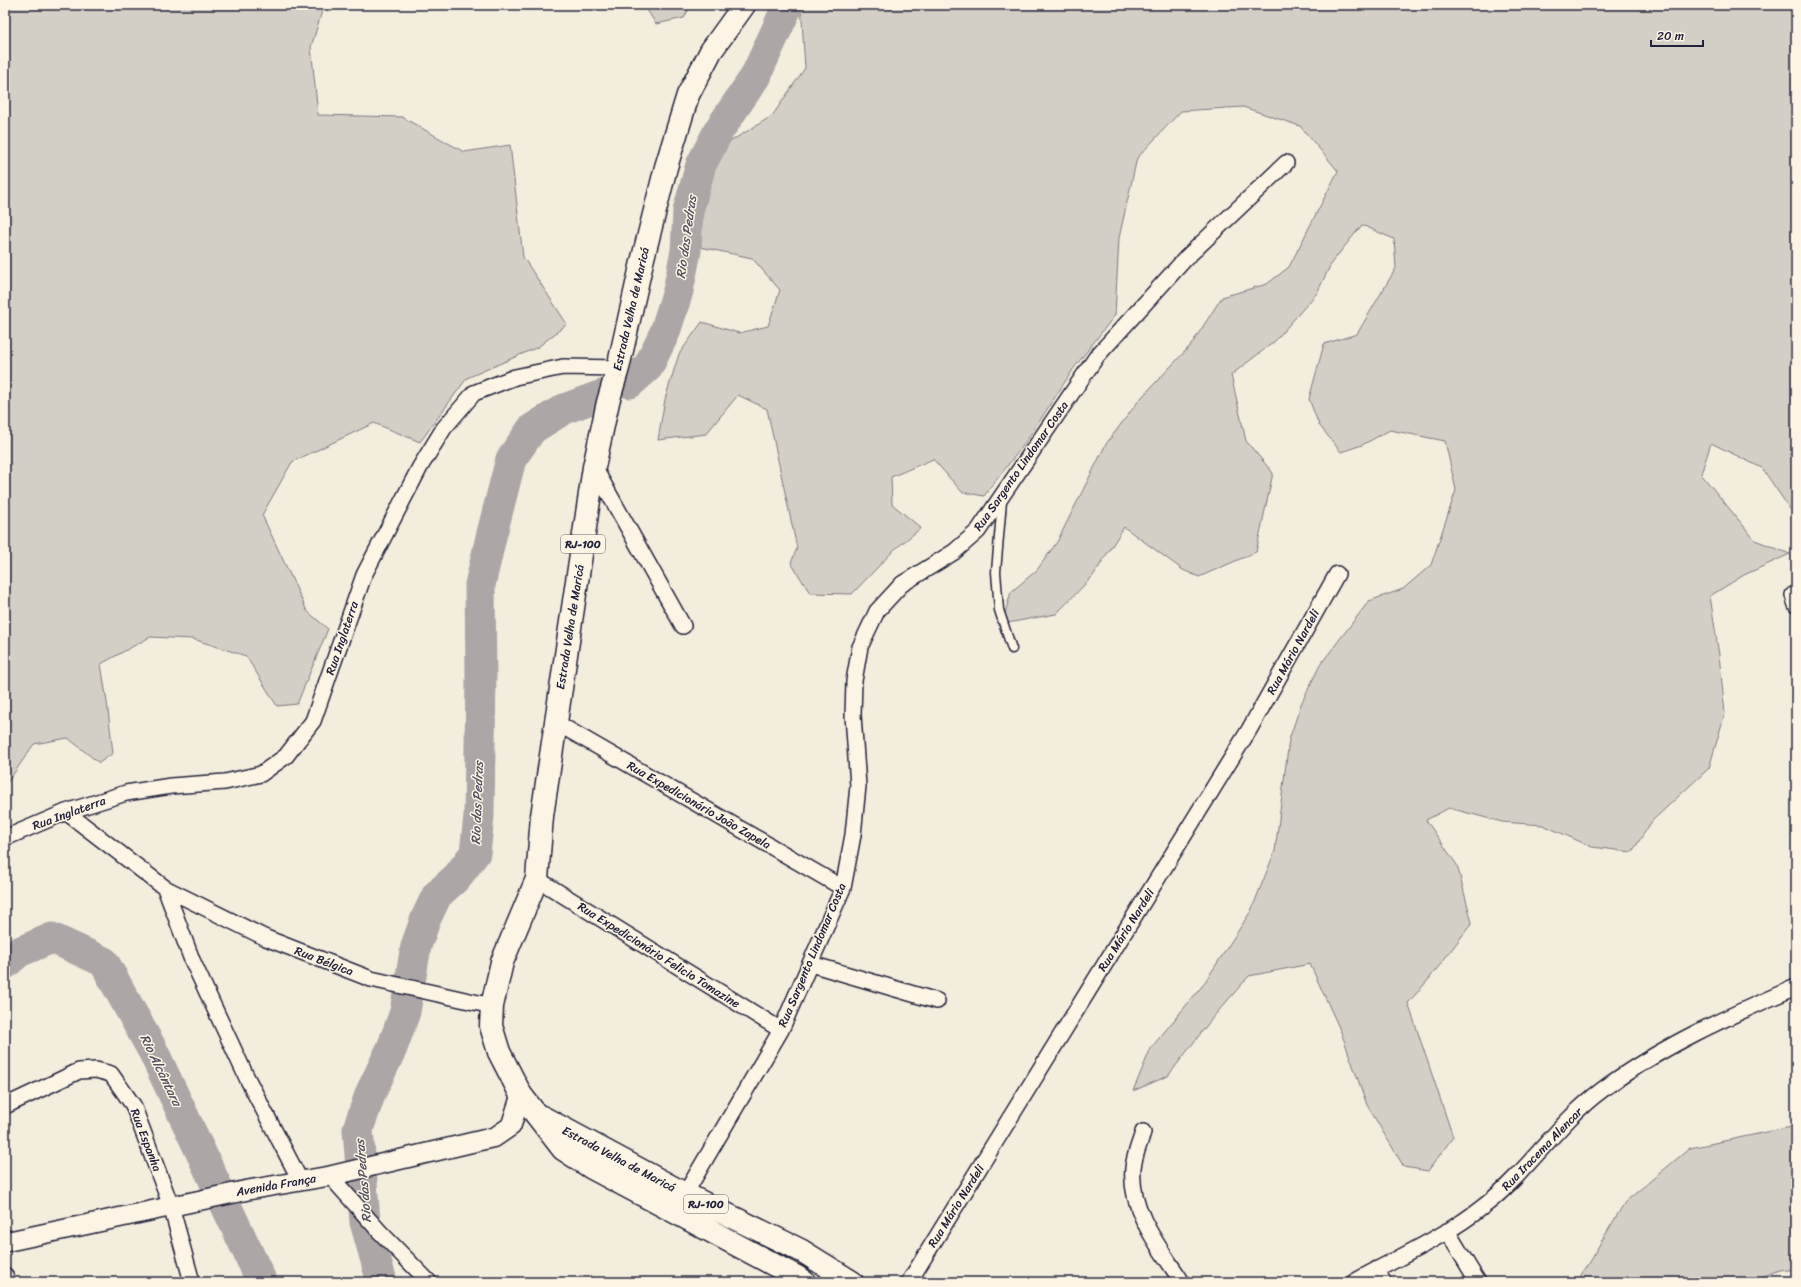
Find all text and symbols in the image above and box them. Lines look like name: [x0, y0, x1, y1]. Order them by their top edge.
scale bar: [1651, 22, 1703, 48]
text: 20 m: [1657, 25, 1684, 47]
water label: Rio das Pedras: [669, 192, 703, 280]
street label: Estrada Velha de Maricá: [606, 245, 656, 373]
street label: Rua Sargento Lindomar Costa: [967, 396, 1075, 536]
road number: RJ-100: [561, 535, 605, 553]
street label: Estrada Velha de Maricá: [549, 563, 591, 691]
street label: Rua Inglaterra: [319, 597, 365, 678]
street label: Rua Mário Nardeli: [1260, 605, 1326, 699]
street label: Rua Expedicionário João Zapela: [623, 755, 775, 855]
water label: Rio das Pedras: [464, 759, 490, 845]
street label: Rua Inglaterra: [29, 789, 110, 836]
street label: Rua Sargento Lindomar Costa: [772, 879, 852, 1031]
street label: Rua Mário Nardeli: [1092, 883, 1161, 976]
street label: Rua Expedicionário Felicio Tomazine: [573, 896, 745, 1014]
street label: Rua Bélgica: [291, 940, 357, 982]
water label: Rio Alcântara: [134, 1030, 189, 1111]
street label: Rua Iracema Alencar: [1496, 1101, 1589, 1196]
street label: Rua Espanha: [124, 1105, 168, 1175]
street label: Estrada Velha de Maricá: [558, 1120, 680, 1198]
water label: Rio das Pedras: [348, 1136, 378, 1224]
street label: Rua Mário Nardeli: [922, 1159, 991, 1252]
street label: Avenida França: [233, 1167, 319, 1203]
road number: RJ-100: [684, 1195, 728, 1213]

